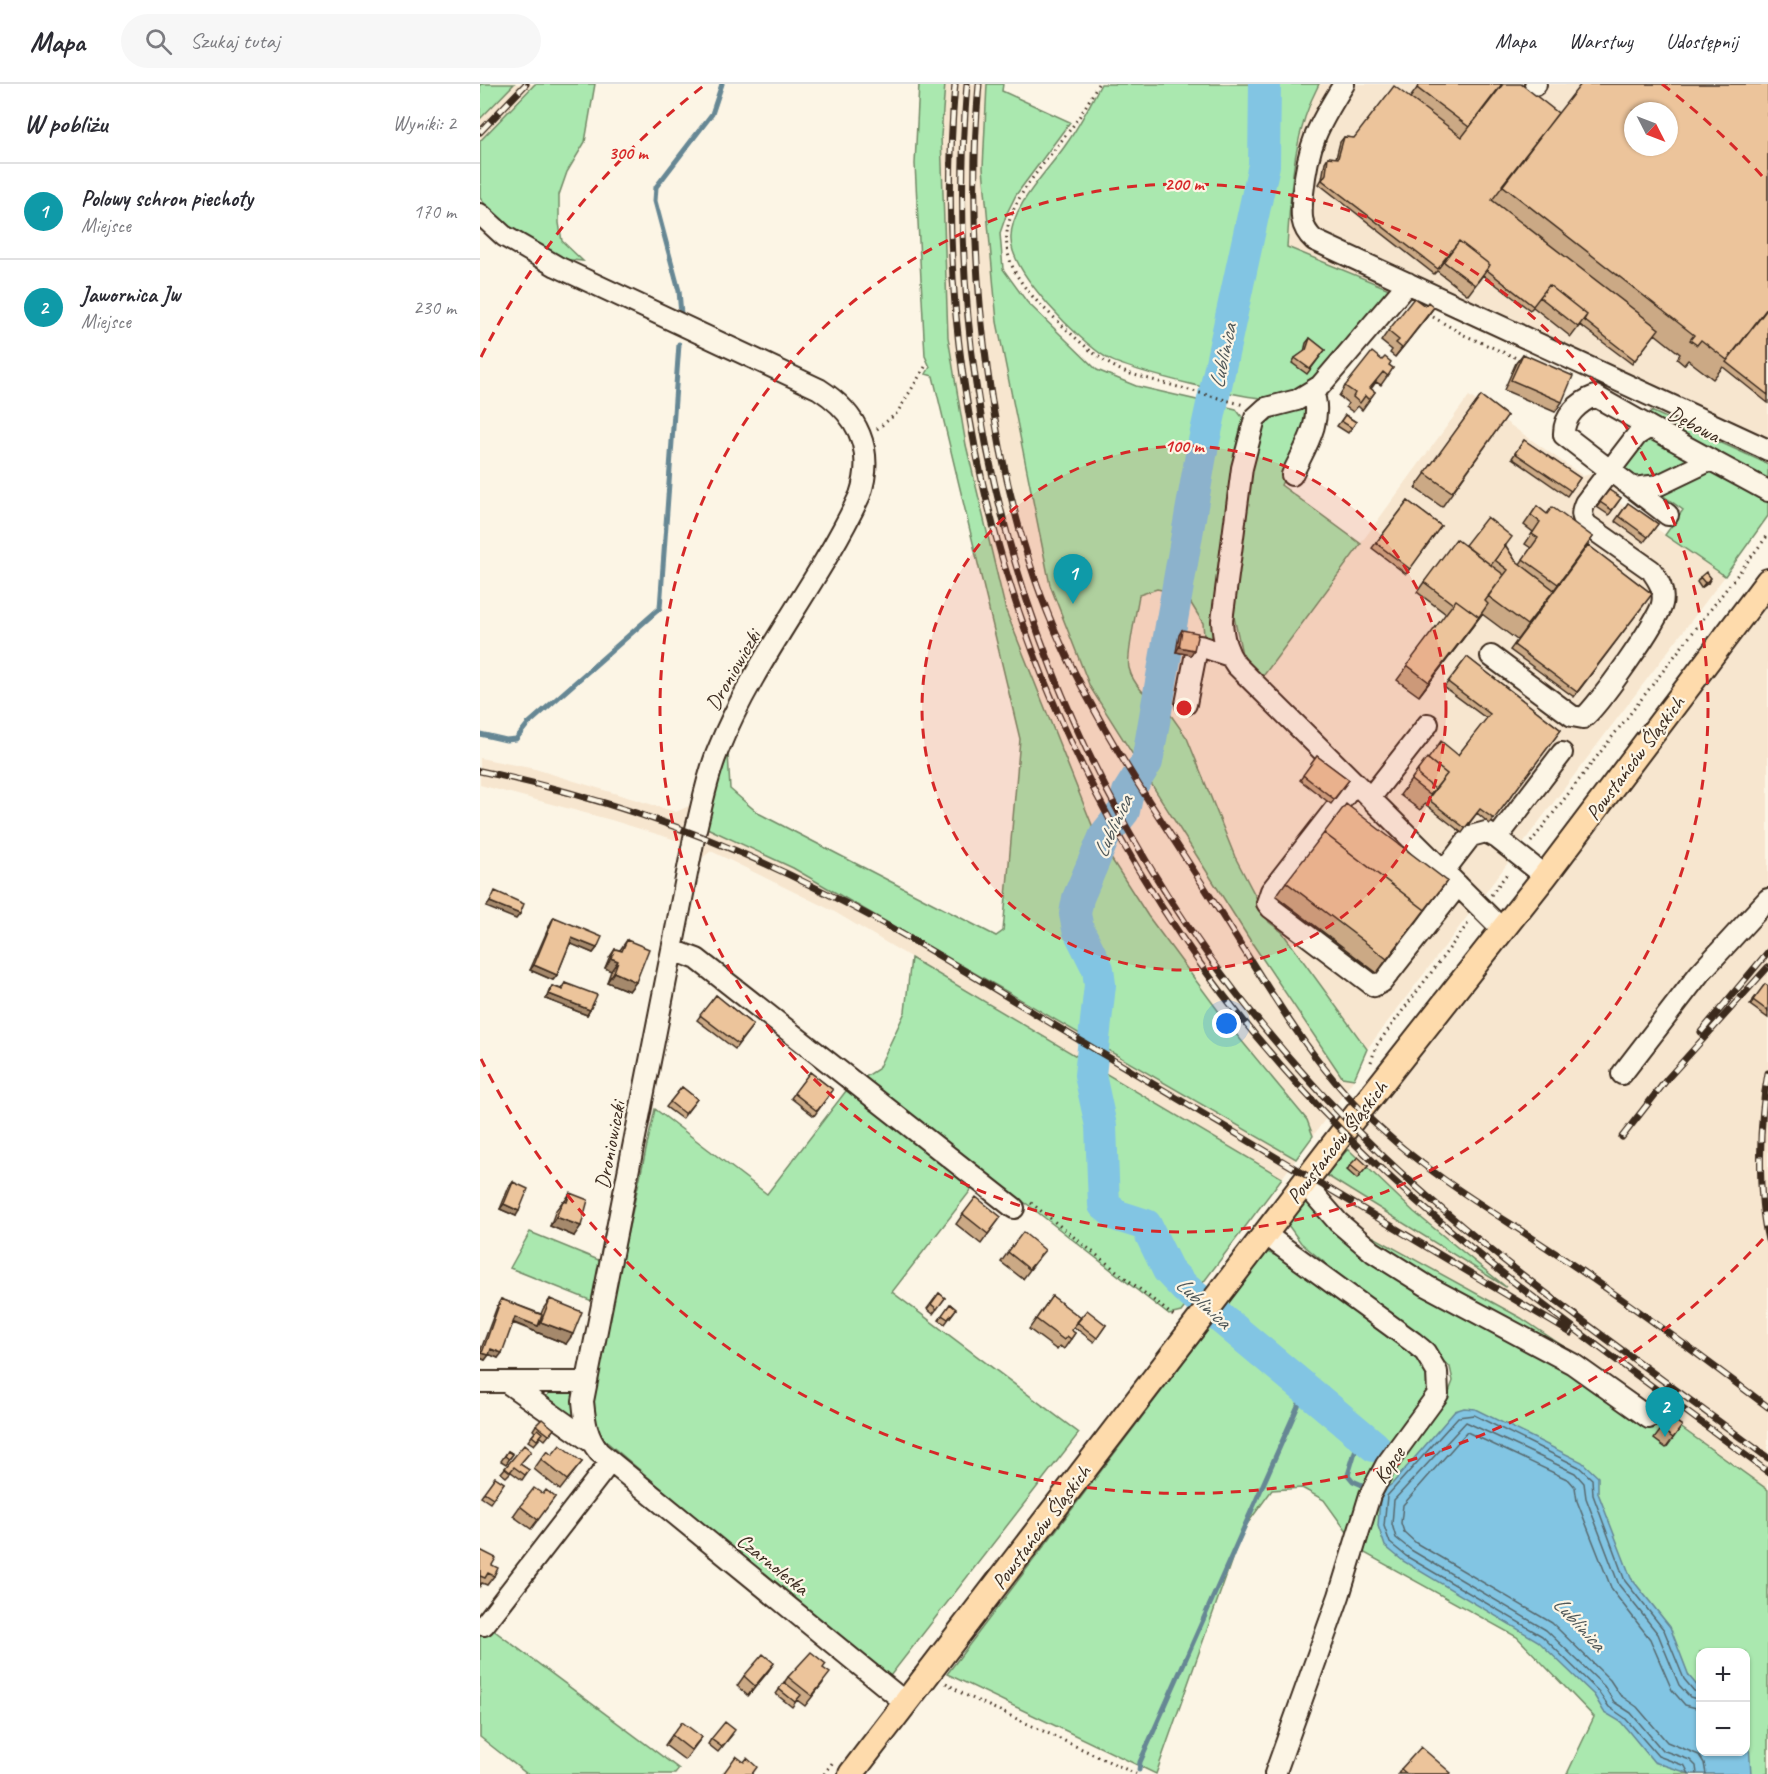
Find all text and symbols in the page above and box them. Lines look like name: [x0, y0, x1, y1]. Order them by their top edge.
search box: [121, 14, 541, 68]
text: Mapa: [30, 24, 85, 59]
icon: search: [142, 25, 175, 58]
text: Szukaj tutaj: [190, 27, 280, 55]
text: Mapa: [1495, 28, 1536, 54]
text: Warstwy: [1569, 28, 1633, 54]
text: Udostępnij: [1666, 28, 1738, 54]
north arrow: [1624, 102, 1678, 156]
text: W pobliżu: [24, 107, 107, 140]
text: Wyniki: 2: [393, 111, 456, 136]
text: 300 m: [609, 142, 649, 164]
text: 200 m: [1165, 173, 1205, 195]
text: Polowy schron piechoty: [81, 185, 253, 213]
text: 1: [39, 199, 48, 224]
text: 170 m: [413, 199, 456, 224]
text: Miejsce: [81, 213, 131, 238]
text: Jawornica Jw: [81, 281, 180, 309]
text: 2: [39, 295, 48, 320]
text: 230 m: [413, 295, 456, 320]
text: Miejsce: [81, 309, 131, 334]
water label: Lublinica: [1202, 319, 1244, 391]
street label: Dębowa: [1664, 400, 1726, 449]
text: 100 m: [1165, 435, 1205, 457]
pin: 1: [1054, 554, 1092, 604]
street label: Droniowiczki: [700, 622, 768, 715]
street label: Powstańców Śląskich: [1580, 690, 1691, 825]
centre of rings: [1174, 698, 1194, 718]
water label: Lublinica: [1086, 789, 1140, 862]
your location: [1212, 1009, 1241, 1038]
street label: Powstańców Śląskich: [1281, 1074, 1394, 1209]
street label: Droniowiczki: [589, 1096, 632, 1191]
water label: Lublinica: [1170, 1271, 1239, 1337]
pin: 2: [1646, 1388, 1684, 1437]
street label: Kopce: [1367, 1441, 1411, 1488]
street label: Powstańców Śląskich: [986, 1459, 1097, 1594]
street label: Czarnoleska: [732, 1527, 816, 1602]
water label: Lublinica: [1547, 1590, 1613, 1659]
map controls: [1696, 1648, 1750, 1756]
button: +: [1696, 1648, 1750, 1702]
button: −: [1696, 1702, 1750, 1756]

